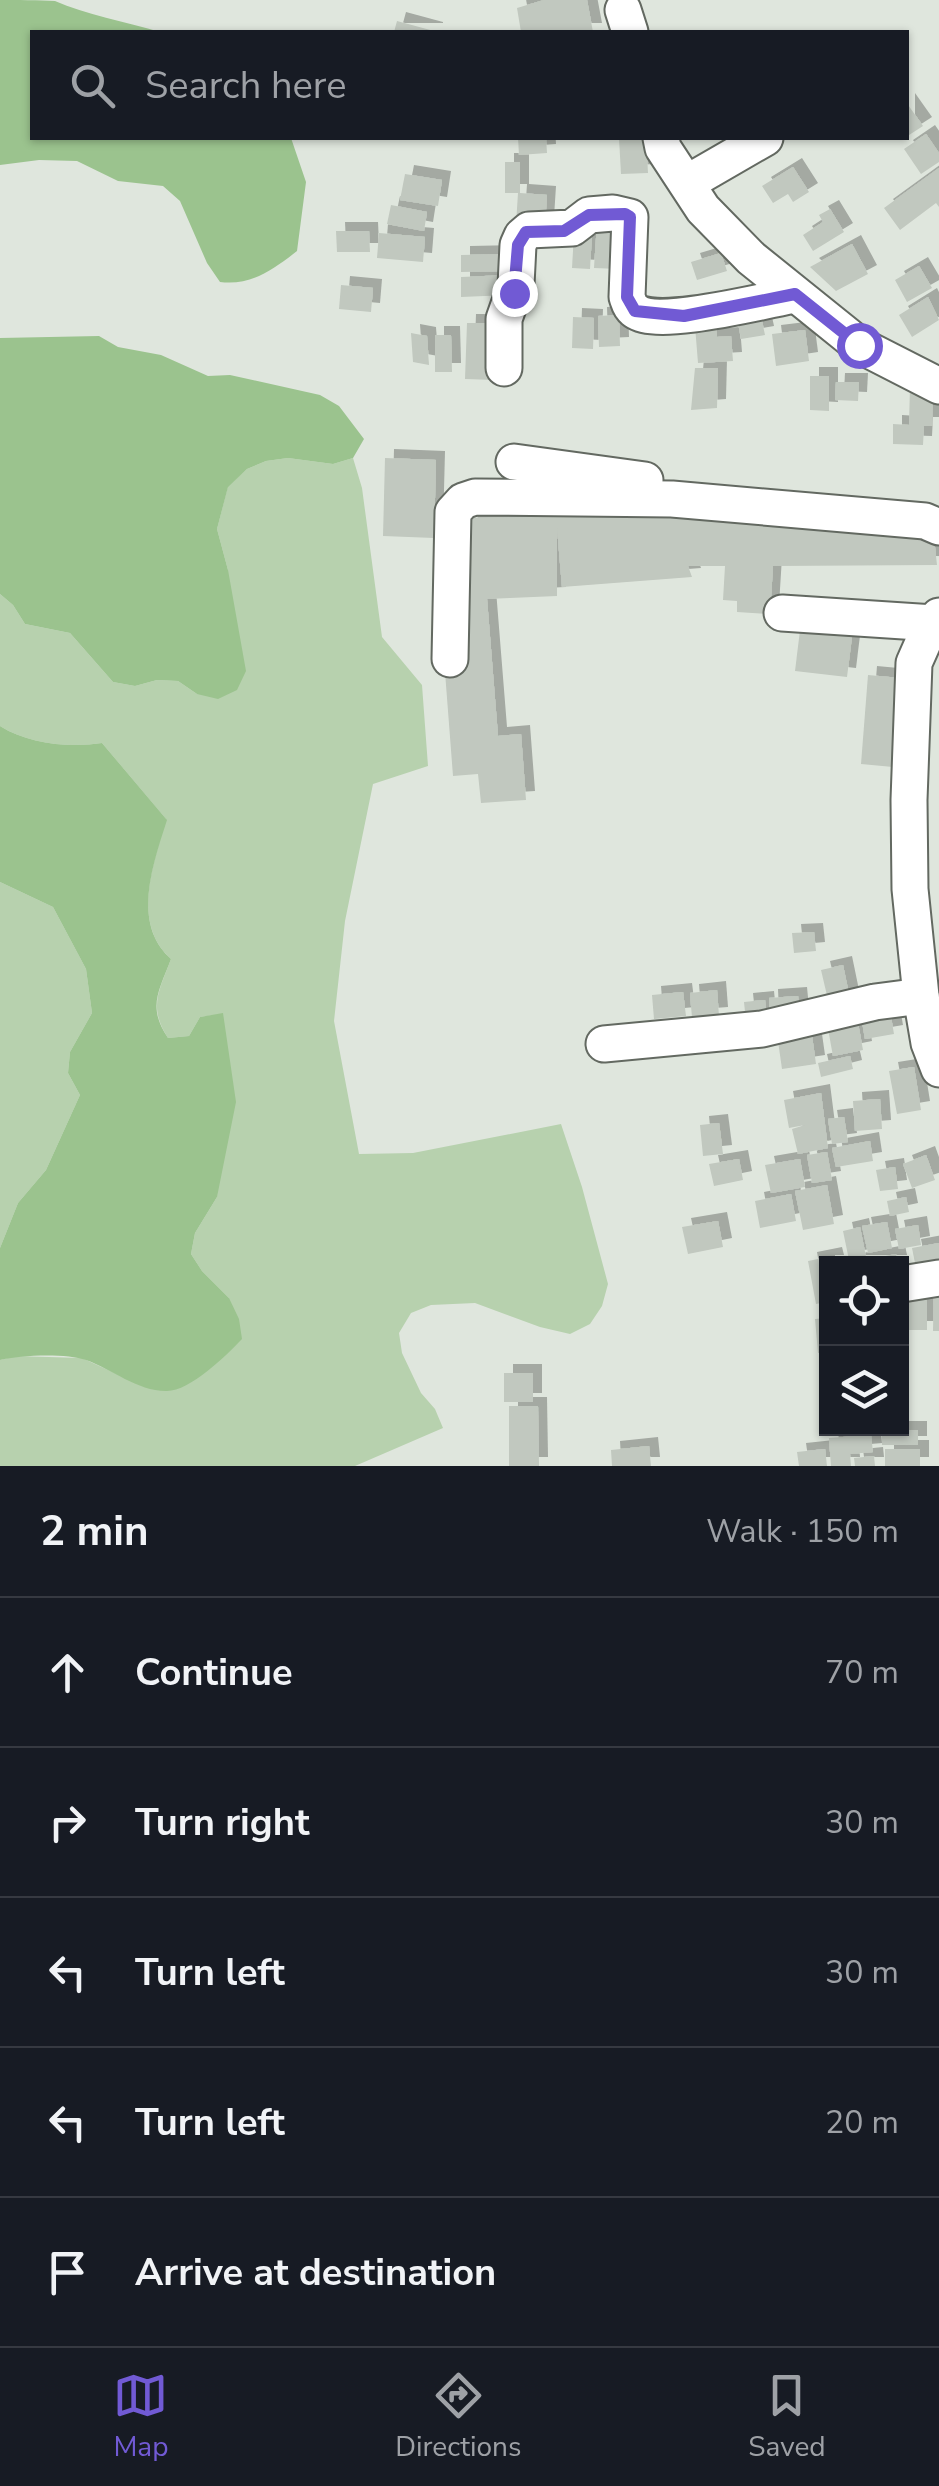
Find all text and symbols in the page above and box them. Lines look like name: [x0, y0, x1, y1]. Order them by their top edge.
search box: [30, 30, 909, 140]
icon: search: [65, 58, 120, 113]
text: Search here: [145, 60, 346, 111]
route end: [492, 271, 538, 317]
route start: [837, 323, 883, 369]
map controls: [819, 1256, 909, 1436]
button: locate: [819, 1256, 909, 1346]
button: layers: [819, 1346, 909, 1436]
text: 2 min: [40, 1503, 149, 1560]
text: Walk · 150 m: [706, 1510, 899, 1553]
icon: ahead: [40, 1645, 95, 1700]
text: Continue: [135, 1647, 293, 1698]
text: 70 m: [825, 1651, 899, 1694]
icon: right: [40, 1795, 95, 1850]
text: Turn right: [135, 1797, 310, 1848]
text: 30 m: [825, 1801, 899, 1844]
icon: left: [40, 1945, 95, 2000]
text: Turn left: [135, 1947, 285, 1998]
text: 30 m: [825, 1951, 899, 1994]
icon: left: [40, 2095, 95, 2150]
text: Turn left: [135, 2097, 285, 2148]
text: 20 m: [825, 2101, 899, 2144]
icon: arrive: [40, 2245, 95, 2300]
text: Arrive at destination: [135, 2247, 496, 2298]
tab: Map: [113, 2368, 168, 2466]
tab: Directions: [395, 2368, 521, 2466]
tab: Saved: [748, 2368, 826, 2466]

